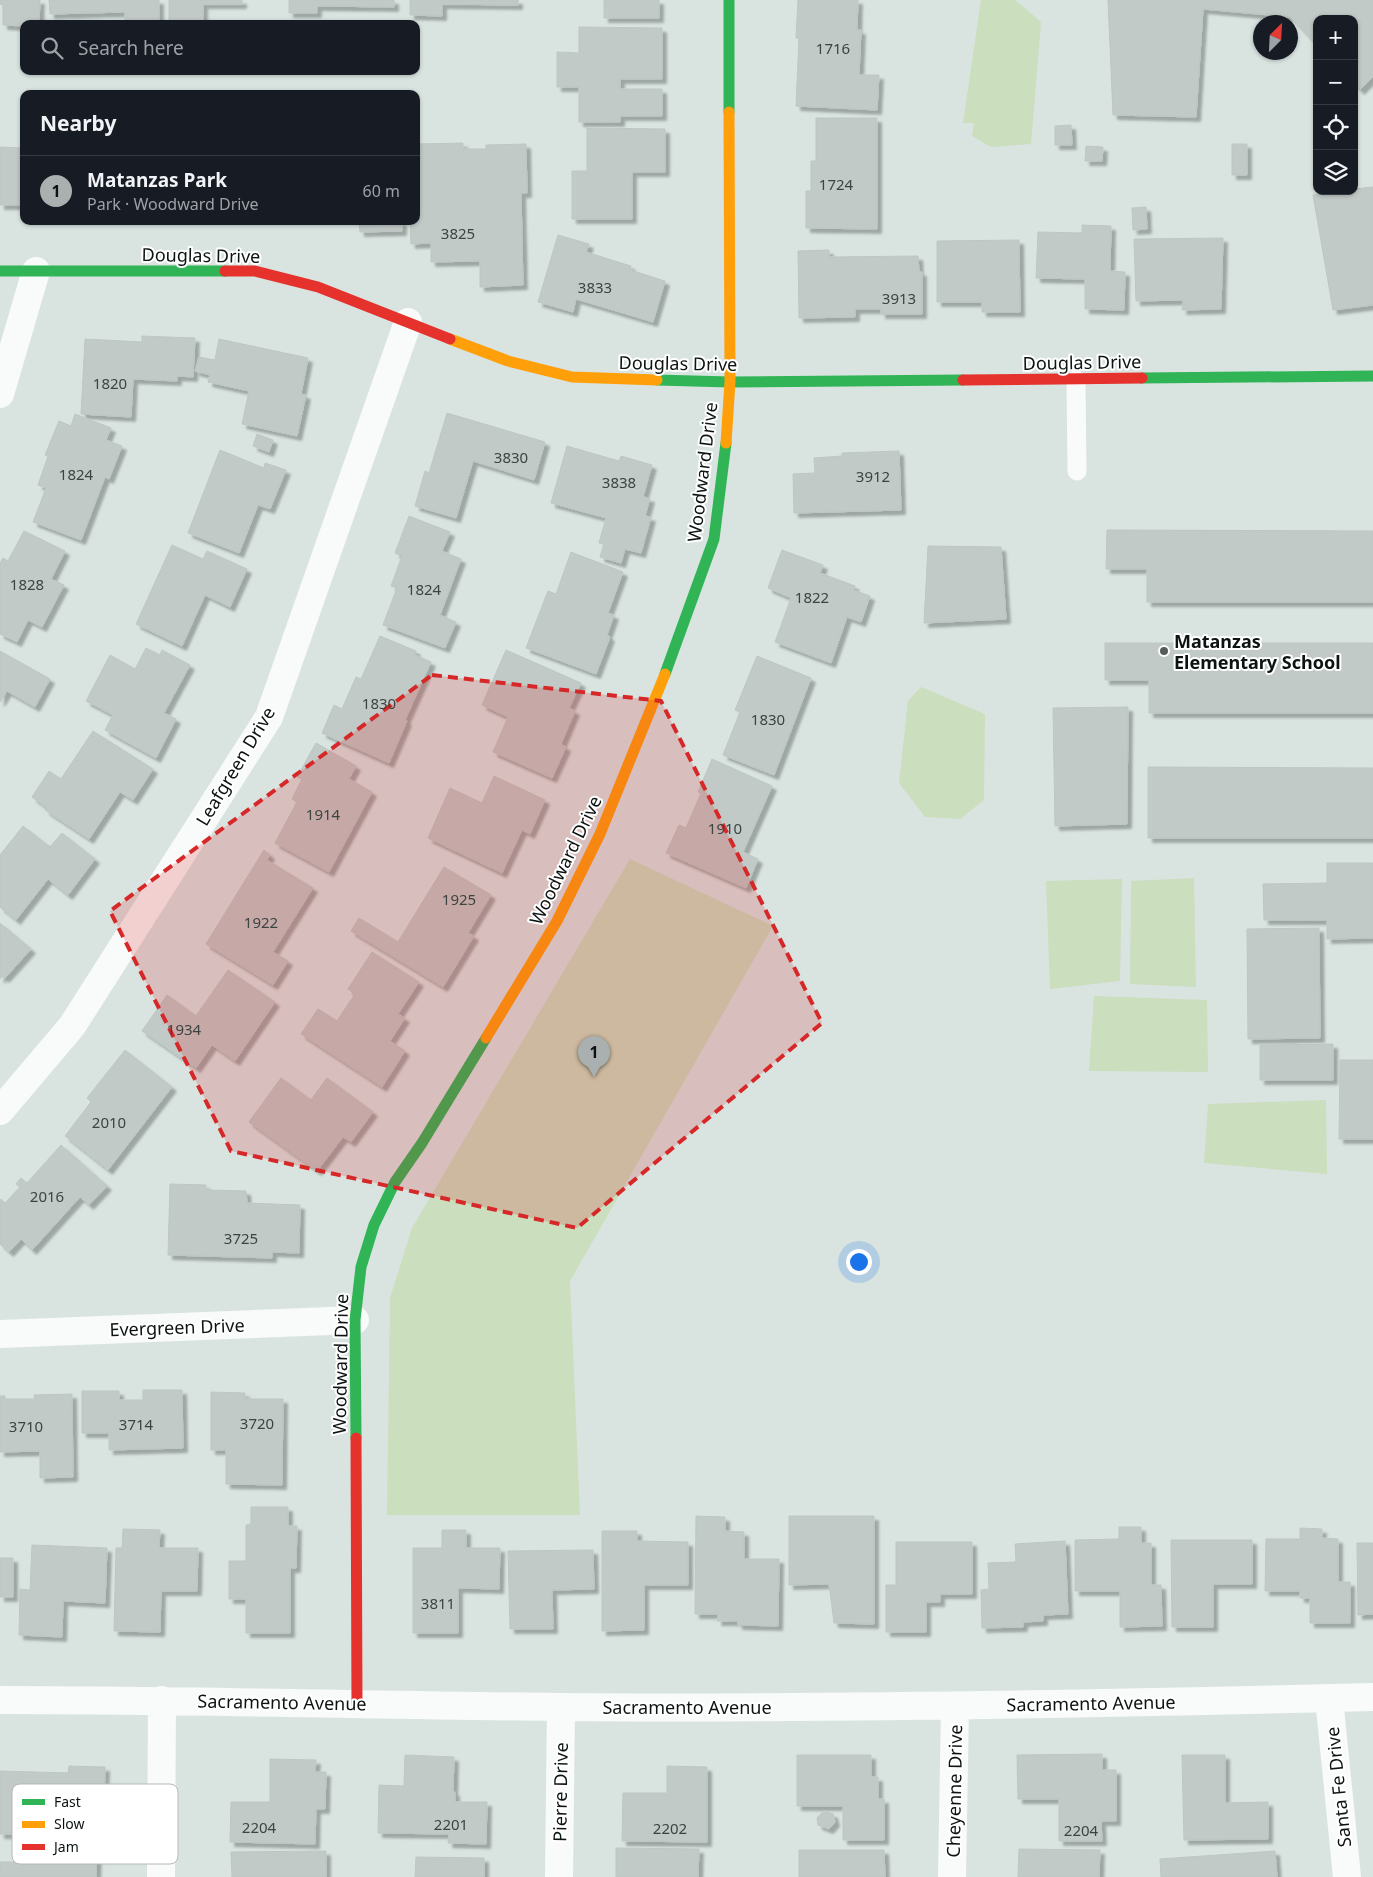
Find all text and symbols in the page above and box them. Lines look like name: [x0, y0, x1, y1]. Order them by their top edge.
north arrow: [1253, 15, 1298, 60]
map controls: [1313, 15, 1358, 195]
button: +: [1313, 15, 1358, 60]
search box: [20, 20, 420, 75]
icon: search: [38, 34, 66, 62]
text: Search here: [78, 35, 184, 61]
house number: 1716: [816, 38, 850, 58]
button: −: [1313, 60, 1358, 105]
button: locate: [1313, 105, 1358, 150]
text: Nearby: [40, 109, 116, 137]
button: layers: [1313, 150, 1358, 195]
text: Matanzas Park: [87, 167, 227, 193]
house number: 1724: [819, 174, 854, 194]
text: 1: [51, 180, 61, 202]
text: 60 m: [363, 180, 400, 202]
text: Park · Woodward Drive: [87, 193, 259, 215]
house number: 3825: [441, 223, 475, 243]
street label: Douglas Drive: [141, 242, 261, 268]
house number: 3833: [578, 277, 612, 297]
house number: 3913: [882, 288, 916, 308]
street label: Douglas Drive: [1022, 349, 1142, 375]
street label: Douglas Drive: [618, 350, 738, 376]
house number: 1820: [93, 373, 127, 393]
street label: Woodward Drive: [682, 401, 722, 543]
house number: 3830: [494, 447, 528, 467]
house number: 1824: [59, 464, 94, 484]
house number: 3912: [856, 466, 890, 486]
house number: 3838: [602, 472, 636, 492]
house number: 1828: [10, 574, 44, 594]
house number: 1824: [407, 579, 442, 599]
house number: 1822: [795, 587, 829, 607]
place label: Matanzas Elementary School: [1174, 629, 1341, 674]
marker: Matanzas Elementary School: [1158, 645, 1170, 657]
house number: 1830: [362, 693, 396, 713]
street label: Leafgreen Drive: [190, 702, 280, 830]
house number: 1830: [751, 709, 785, 729]
street label: Woodward Drive: [523, 791, 607, 929]
house number: 1914: [306, 804, 341, 824]
house number: 1910: [708, 818, 742, 838]
house number: 1925: [442, 889, 476, 909]
house number: 1922: [244, 912, 278, 932]
house number: 1934: [167, 1019, 202, 1039]
pin: 1: [578, 1036, 610, 1077]
house number: 2010: [92, 1112, 126, 1132]
house number: 2016: [30, 1186, 64, 1206]
house number: 3725: [224, 1228, 258, 1248]
your location: [846, 1249, 872, 1275]
street label: Woodward Drive: [327, 1293, 353, 1435]
street label: Evergreen Drive: [109, 1313, 245, 1341]
house number: 3720: [240, 1413, 274, 1433]
house number: 3714: [119, 1414, 154, 1434]
house number: 3710: [9, 1416, 43, 1436]
house number: 3811: [421, 1593, 455, 1613]
street label: Sacramento Avenue: [197, 1689, 367, 1715]
street label: Sacramento Avenue: [1006, 1690, 1176, 1716]
street label: Sacramento Avenue: [602, 1695, 772, 1719]
street label: Cheyenne Drive: [941, 1724, 967, 1858]
street label: Santa Fe Drive: [1320, 1726, 1356, 1848]
street label: Pierre Drive: [547, 1742, 573, 1842]
legend: [12, 1784, 178, 1864]
text: Fast: [54, 1792, 81, 1811]
text: Slow: [54, 1814, 85, 1833]
house number: 2201: [434, 1814, 468, 1834]
house number: 2204: [242, 1817, 277, 1837]
house number: 2202: [653, 1818, 687, 1838]
house number: 2204: [1064, 1820, 1099, 1840]
text: Jam: [52, 1837, 79, 1856]

